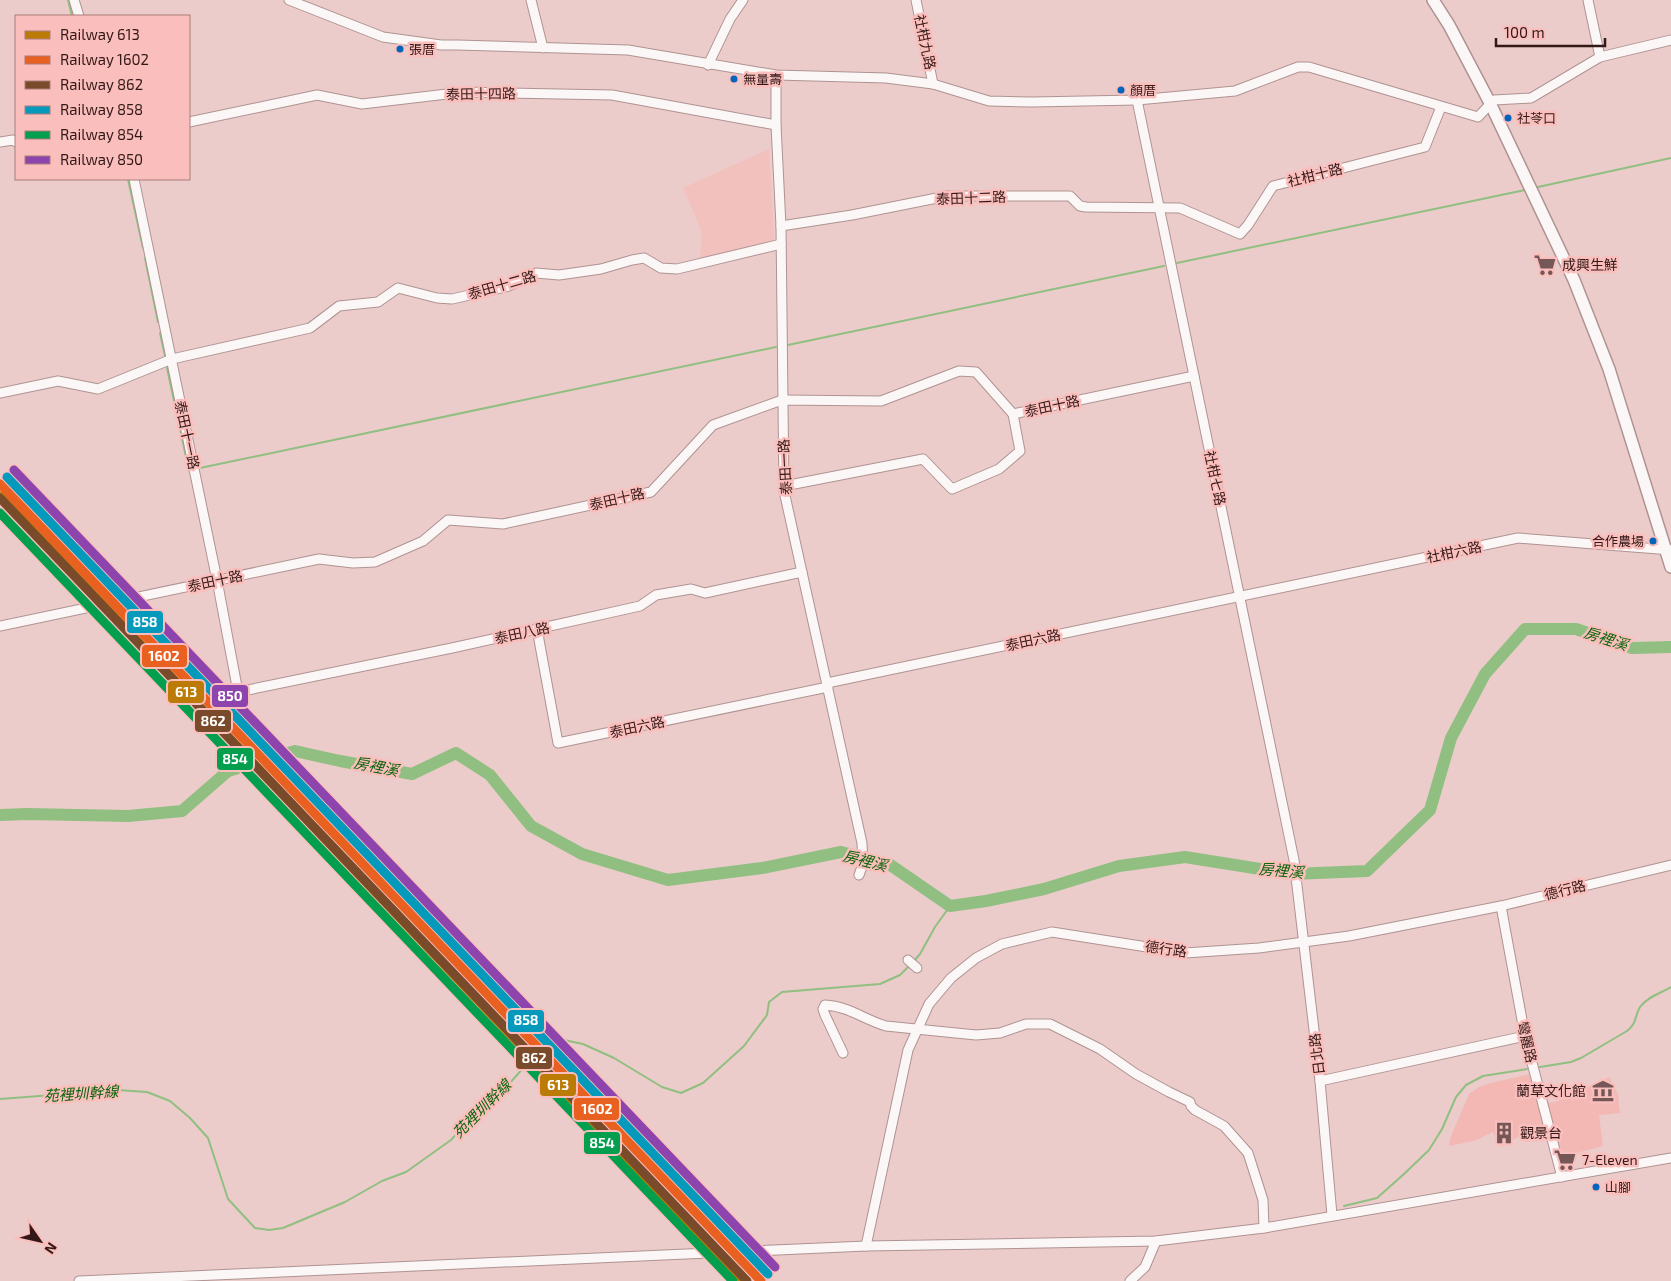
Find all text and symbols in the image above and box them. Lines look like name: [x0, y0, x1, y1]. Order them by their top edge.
street label: 社柑九路: [911, 13, 940, 71]
legend: [15, 15, 190, 180]
scale bar: [1496, 15, 1605, 47]
text: 100 m: [1504, 23, 1545, 41]
text: Railway 613: [60, 25, 140, 43]
place label: 張厝: [409, 41, 435, 57]
marker: 張厝: [395, 44, 405, 54]
text: Railway 1602: [60, 50, 149, 68]
place label: 無量壽: [743, 71, 782, 87]
marker: 無量壽: [729, 74, 739, 84]
text: Railway 862: [60, 75, 143, 93]
place label: 顏厝: [1130, 82, 1156, 98]
street label: 泰田十四路: [446, 84, 516, 103]
marker: 顏厝: [1116, 85, 1126, 95]
text: Railway 858: [60, 100, 143, 118]
place label: 社苓口: [1517, 110, 1556, 126]
marker: 社苓口: [1503, 113, 1513, 123]
text: Railway 854: [60, 125, 143, 143]
text: Railway 850: [60, 150, 143, 168]
street label: 社柑十路: [1286, 159, 1344, 190]
street label: 泰田十二路: [936, 188, 1006, 207]
supermarket icon: 成興生鮮: [1532, 252, 1558, 278]
place label: 成興生鮮: [1562, 256, 1618, 273]
street label: 泰田十二路: [466, 267, 538, 302]
street label: 泰田十路: [1023, 391, 1081, 420]
street label: 泰田十一路: [172, 399, 203, 471]
street label: 泰田一路: [775, 439, 794, 495]
street label: 社柑七路: [1201, 449, 1230, 507]
street label: 泰田十路: [588, 484, 646, 513]
place label: 合作農場: [1592, 533, 1644, 549]
marker: 合作農場: [1648, 536, 1658, 546]
street label: 社柑六路: [1425, 537, 1483, 566]
street label: 泰田十路: [186, 566, 244, 595]
line badge: 858: [126, 610, 164, 634]
text: 858: [132, 613, 158, 630]
street label: 泰田八路: [493, 618, 551, 647]
water label: 房裡溪: [1582, 623, 1632, 654]
street label: 泰田六路: [1004, 625, 1062, 654]
line badge: 1602: [141, 644, 188, 668]
text: 1602: [148, 647, 180, 664]
line badge: 613: [167, 680, 205, 704]
text: 613: [175, 683, 197, 700]
line badge: 850: [211, 684, 249, 708]
text: 850: [217, 687, 243, 704]
line badge: 862: [194, 709, 232, 733]
text: 862: [200, 712, 226, 729]
street label: 泰田六路: [608, 712, 666, 741]
line badge: 854: [216, 747, 254, 771]
text: 854: [222, 750, 248, 767]
water label: 房裡溪: [352, 753, 402, 780]
water label: 房裡溪: [841, 846, 891, 875]
water label: 房裡溪: [1258, 859, 1306, 881]
street label: 德行路: [1542, 876, 1587, 903]
street label: 德行路: [1144, 937, 1188, 960]
line badge: 858: [507, 1009, 545, 1033]
text: 858: [513, 1011, 539, 1028]
street label: 彎麗路: [1514, 1020, 1540, 1064]
street label: 日北路: [1306, 1032, 1327, 1076]
line badge: 862: [515, 1046, 553, 1070]
text: 862: [521, 1049, 547, 1066]
line badge: 613: [539, 1073, 577, 1097]
water label: 苑裡圳幹線: [448, 1074, 516, 1141]
text: 613: [547, 1076, 569, 1093]
museum icon: 蘭草文化館: [1590, 1078, 1616, 1104]
water label: 苑裡圳幹線: [43, 1081, 121, 1105]
place label: 蘭草文化館: [1516, 1082, 1586, 1099]
line badge: 1602: [573, 1097, 620, 1121]
text: 1602: [581, 1100, 613, 1117]
building icon: 觀景台: [1491, 1120, 1517, 1146]
place label: 觀景台: [1520, 1124, 1562, 1141]
line badge: 854: [583, 1131, 621, 1155]
text: 854: [589, 1134, 615, 1151]
supermarket icon: 7-Eleven: [1552, 1147, 1578, 1173]
place label: 7-Eleven: [1582, 1151, 1638, 1168]
place label: 山腳: [1605, 1179, 1631, 1195]
marker: 山腳: [1591, 1182, 1601, 1192]
north arrow: [15, 1216, 65, 1266]
text: N: [41, 1240, 61, 1257]

